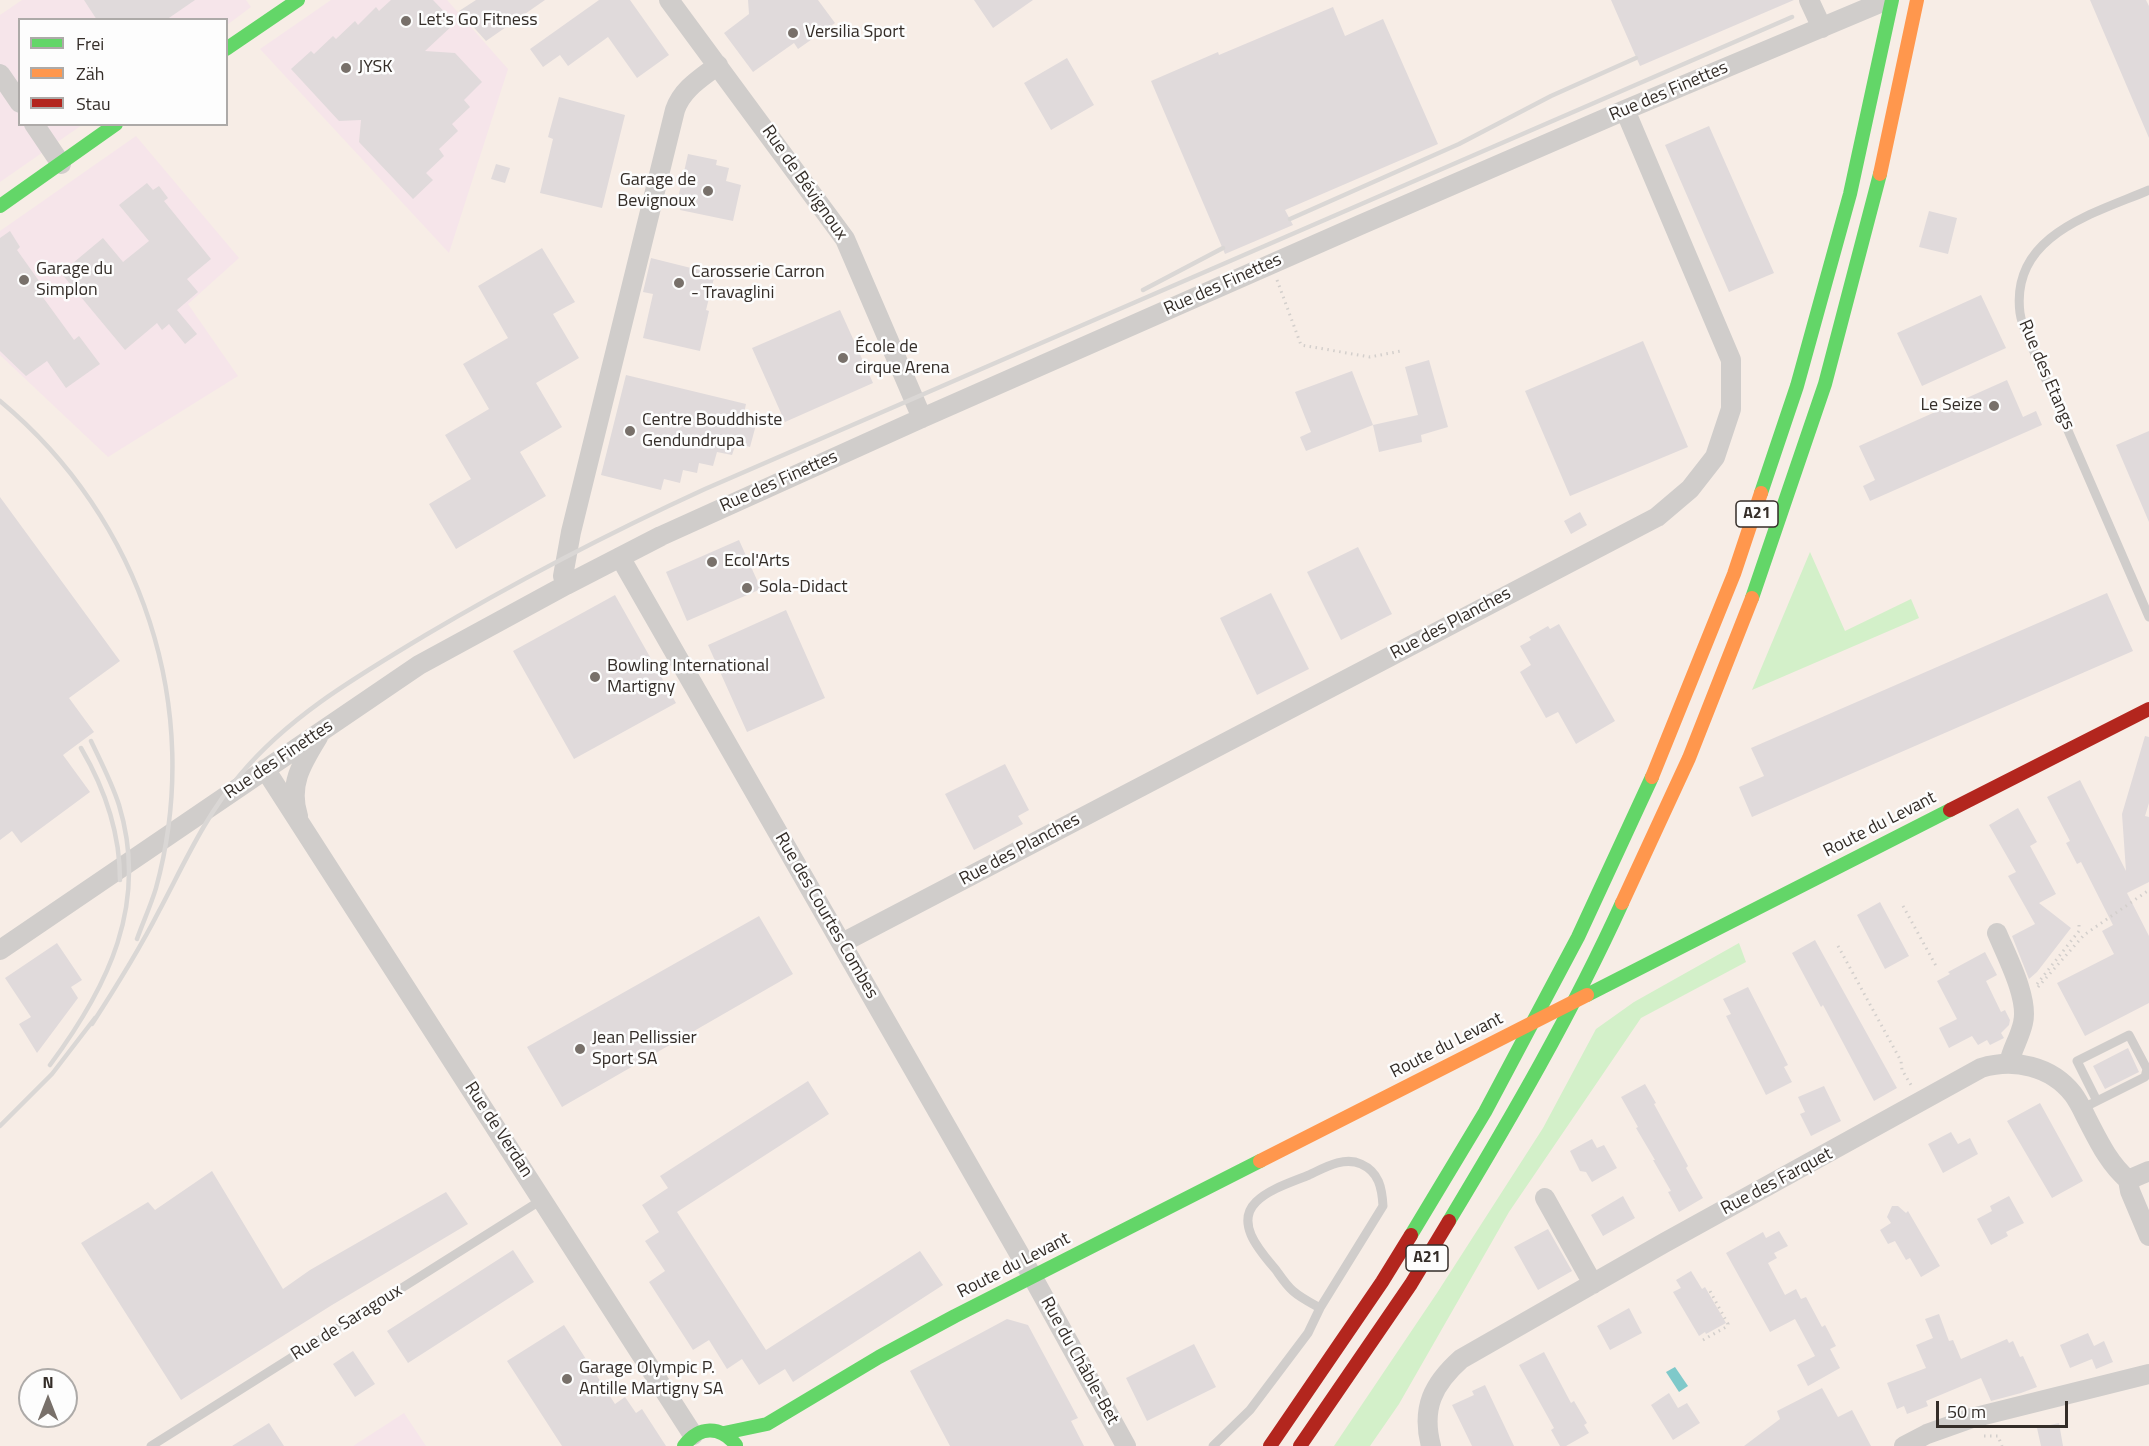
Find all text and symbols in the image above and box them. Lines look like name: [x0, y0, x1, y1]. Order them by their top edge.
place label: Let's Go Fitness: [418, 10, 538, 32]
marker: Let's Go Fitness: [399, 14, 413, 28]
legend: [18, 18, 228, 126]
place label: Versilia Sport: [805, 22, 905, 44]
marker: Versilia Sport: [786, 26, 800, 40]
text: Frei: [76, 30, 104, 57]
place label: JYSK: [358, 57, 393, 79]
street label: Rue des Finettes: [1606, 57, 1732, 127]
text: Zäh: [76, 60, 104, 87]
marker: JYSK: [339, 61, 353, 75]
text: Stau: [76, 90, 111, 117]
street label: Rue de Bévignoux: [756, 122, 852, 244]
place label: Garage de Bevignoux: [617, 170, 696, 213]
marker: Garage de Bevignoux: [701, 184, 715, 198]
street label: Rue des Finettes: [1161, 249, 1285, 321]
place label: Garage du Simplon: [36, 259, 113, 302]
place label: Carosserie Carron - Travaglini: [691, 262, 825, 304]
marker: Garage du Simplon: [17, 273, 31, 287]
marker: Carosserie Carron - Travaglini: [672, 276, 686, 290]
street label: Rue des Etangs: [2013, 317, 2079, 433]
place label: École de cirque Arena: [855, 337, 949, 380]
marker: École de cirque Arena: [836, 351, 850, 365]
place label: Le Seize: [1920, 395, 1982, 417]
marker: Le Seize: [1987, 399, 2001, 413]
place label: Centre Bouddhiste Gendundrupa: [642, 410, 782, 452]
marker: Centre Bouddhiste Gendundrupa: [623, 424, 637, 438]
street label: Rue des Finettes: [717, 446, 841, 518]
road number: A21: [1736, 501, 1778, 527]
place label: Ecol'Arts: [724, 551, 790, 573]
marker: Ecol'Arts: [705, 555, 719, 569]
place label: Sola-Didact: [759, 577, 848, 599]
marker: Sola-Didact: [740, 581, 754, 595]
street label: Rue des Planches: [1387, 583, 1515, 665]
place label: Bowling International Martigny: [607, 656, 769, 698]
marker: Bowling International Martigny: [588, 670, 602, 684]
street label: Rue des Finettes: [220, 716, 338, 804]
street label: Route du Levant: [1820, 787, 1940, 863]
street label: Rue des Planches: [956, 809, 1084, 891]
street label: Rue des Courtes Combes: [770, 829, 882, 1003]
street label: Route du Levant: [1387, 1008, 1507, 1084]
place label: Jean Pellissier Sport SA: [592, 1028, 697, 1070]
marker: Jean Pellissier Sport SA: [573, 1042, 587, 1056]
street label: Rue de Verdan: [459, 1078, 537, 1182]
street label: Rue des Farquet: [1718, 1144, 1836, 1220]
street label: Route du Levant: [954, 1228, 1074, 1304]
road number: A21: [1406, 1245, 1448, 1271]
street label: Rue de Saragoux: [288, 1280, 406, 1366]
street label: Rue du Châble-Bet: [1035, 1294, 1123, 1428]
place label: Garage Olympic P. Antille Martigny SA: [579, 1358, 723, 1400]
north arrow: [18, 1368, 78, 1428]
text: N: [42, 1370, 54, 1394]
marker: Garage Olympic P. Antille Martigny SA: [560, 1372, 574, 1386]
scale bar: [1939, 1389, 2071, 1427]
text: 50 m: [1947, 1398, 1986, 1425]

